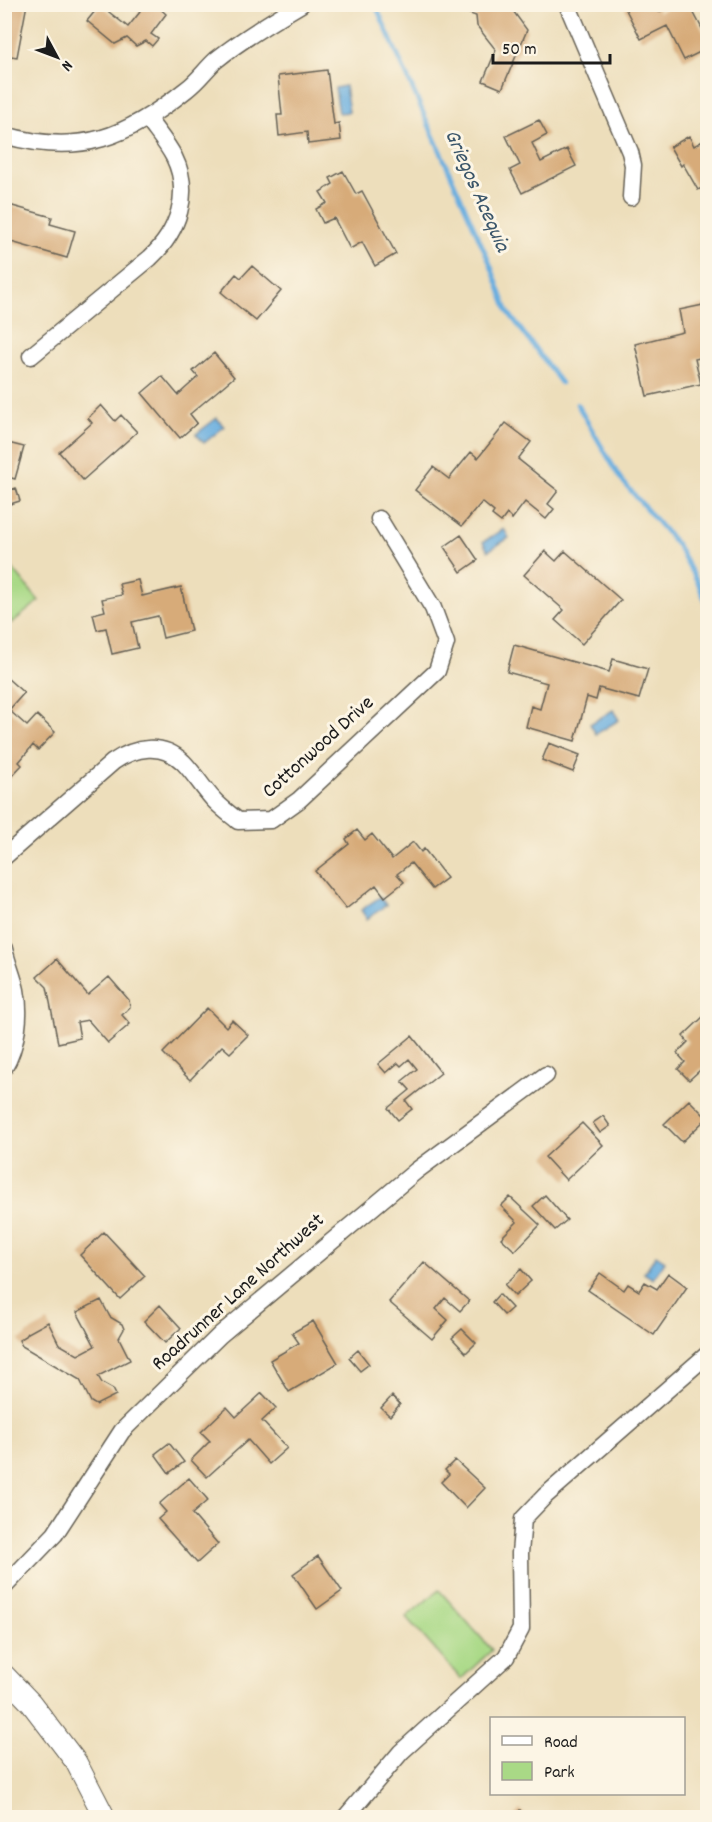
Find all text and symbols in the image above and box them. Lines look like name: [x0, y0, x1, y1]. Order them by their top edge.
north arrow: [27, 27, 87, 87]
scale bar: [493, 27, 610, 65]
text: 50 m: [502, 38, 537, 63]
text: N: [55, 55, 78, 76]
water label: Griegos Acequia: [435, 125, 517, 259]
street label: Cottonwood Drive: [256, 689, 382, 807]
street label: Roadrunner Lane Northwest: [146, 1207, 332, 1379]
legend: [490, 1717, 685, 1795]
text: Road: [544, 1731, 578, 1756]
text: Park: [544, 1761, 575, 1786]

